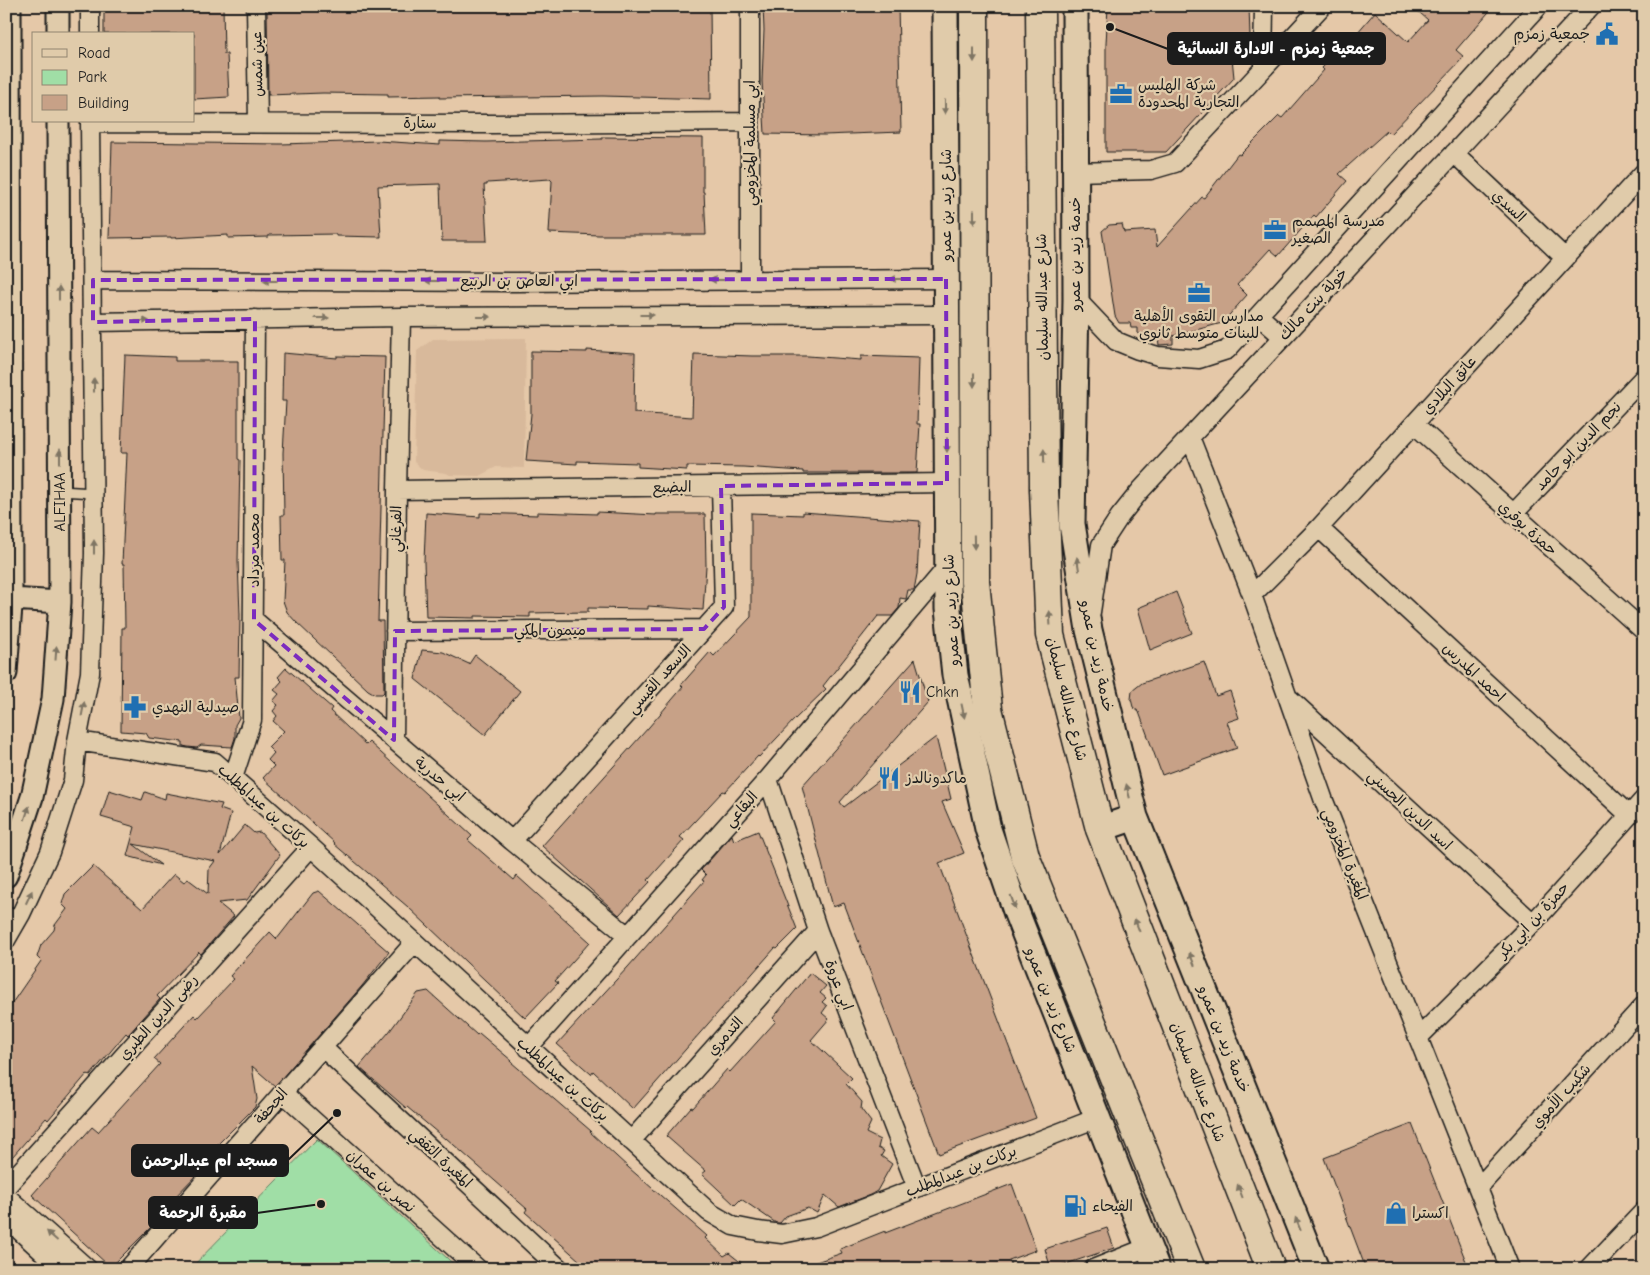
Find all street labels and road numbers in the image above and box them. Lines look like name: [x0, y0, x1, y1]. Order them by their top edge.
street label: عين شمس: [247, 31, 267, 97]
street label: ابي مسلمة المخزومي: [741, 80, 763, 206]
street label: ستارة: [403, 114, 437, 132]
street label: شارع زيد بن عمرو: [937, 149, 956, 262]
street label: السدي: [1487, 186, 1529, 227]
street label: خدمة زيد بن عمرو: [1066, 197, 1084, 312]
street label: شارع عبدالله سليمان: [1032, 233, 1053, 361]
street label: خولة بنت مالك: [1275, 264, 1351, 344]
street label: ابي العاص بن الربيع: [460, 272, 578, 294]
street label: عاتق البلادي: [1418, 352, 1481, 419]
street label: نجم الدين ابو حامد: [1531, 398, 1627, 496]
street label: ALFIHAA: [51, 472, 69, 532]
street label: البضيع: [652, 478, 692, 498]
street label: حمزة بوقري: [1494, 497, 1561, 561]
street label: الفرغاني: [387, 505, 409, 553]
street label: محمد مرداد: [245, 513, 263, 587]
street label: شارع زيد بن عمرو: [939, 554, 964, 667]
street label: خدمة زيد بن عمرو: [1076, 597, 1118, 714]
street label: ميمون المكي: [514, 621, 586, 643]
street label: شارع عبدالله سليمان: [1042, 635, 1091, 763]
street label: احمد المدرس: [1439, 638, 1509, 706]
street label: الاسعد القيسي: [623, 641, 698, 720]
street label: ابي حدرية: [409, 753, 469, 808]
street label: بركات بن عبدالمطلب: [214, 760, 314, 852]
street label: اسد الدين الحسني: [1361, 766, 1456, 857]
street label: البقاعي: [720, 788, 765, 833]
street label: المغيرة المخزومي: [1315, 806, 1372, 904]
street label: حمزة بن ابي بكر: [1492, 878, 1576, 966]
street label: شارع زيد بن عمرو: [1020, 944, 1080, 1056]
street label: ابي عروة: [817, 957, 857, 1014]
street label: رضى الدين الطبري: [115, 970, 203, 1065]
street label: خدمة زيد بن عمرو: [1194, 982, 1254, 1095]
street label: التدمري: [703, 1013, 748, 1060]
street label: شارع عبدالله سليمان: [1166, 1019, 1229, 1145]
street label: بركات بن عبدالمطلب: [513, 1033, 613, 1125]
street label: شكيب الأموي: [1527, 1059, 1596, 1133]
street label: الجحفة: [250, 1084, 292, 1128]
street label: المغيرة الثقفي: [403, 1124, 476, 1194]
street label: بركات بن عبدالمطلب: [903, 1142, 1019, 1200]
street label: نصر بن عمران: [343, 1146, 419, 1216]

